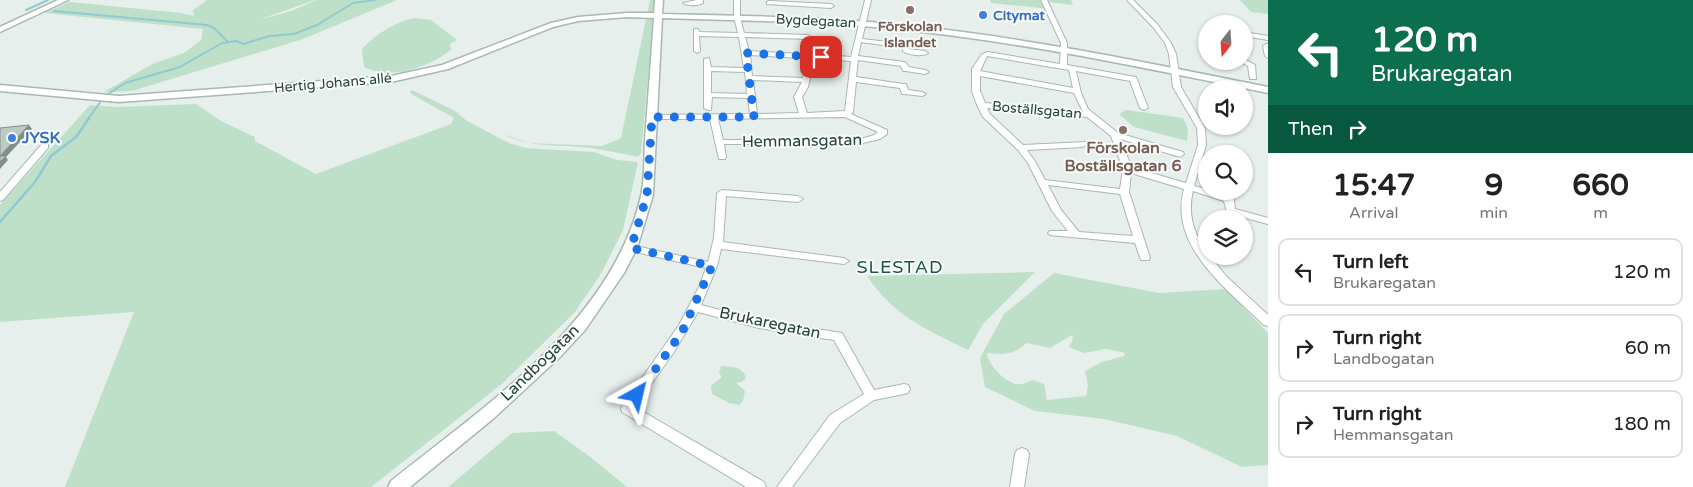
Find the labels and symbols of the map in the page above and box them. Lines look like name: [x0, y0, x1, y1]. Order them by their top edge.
marker: Förskolan Islandet: [904, 4, 916, 16]
place label: Citymat: [993, 7, 1046, 24]
marker: Citymat: [977, 9, 989, 21]
street label: Bygdegatan: [775, 10, 857, 32]
north arrow: [1198, 15, 1252, 70]
place label: Förskolan Islandet: [878, 18, 942, 51]
pin: [800, 36, 842, 78]
street label: Hertig Johans allé: [273, 69, 393, 97]
street label: Boställsgatan: [991, 98, 1083, 122]
marker: Förskolan Boställsgatan 6: [1117, 124, 1129, 136]
place label: JYSK: [21, 128, 60, 148]
street label: Hemmansgatan: [742, 130, 862, 152]
marker: JYSK: [6, 132, 18, 144]
place label: Förskolan Boställsgatan 6: [1064, 138, 1182, 176]
district label: SLESTAD: [856, 256, 944, 278]
street label: Brukaregatan: [718, 303, 822, 343]
street label: Landbogatan: [497, 321, 583, 405]
position arrow: [610, 368, 662, 420]

